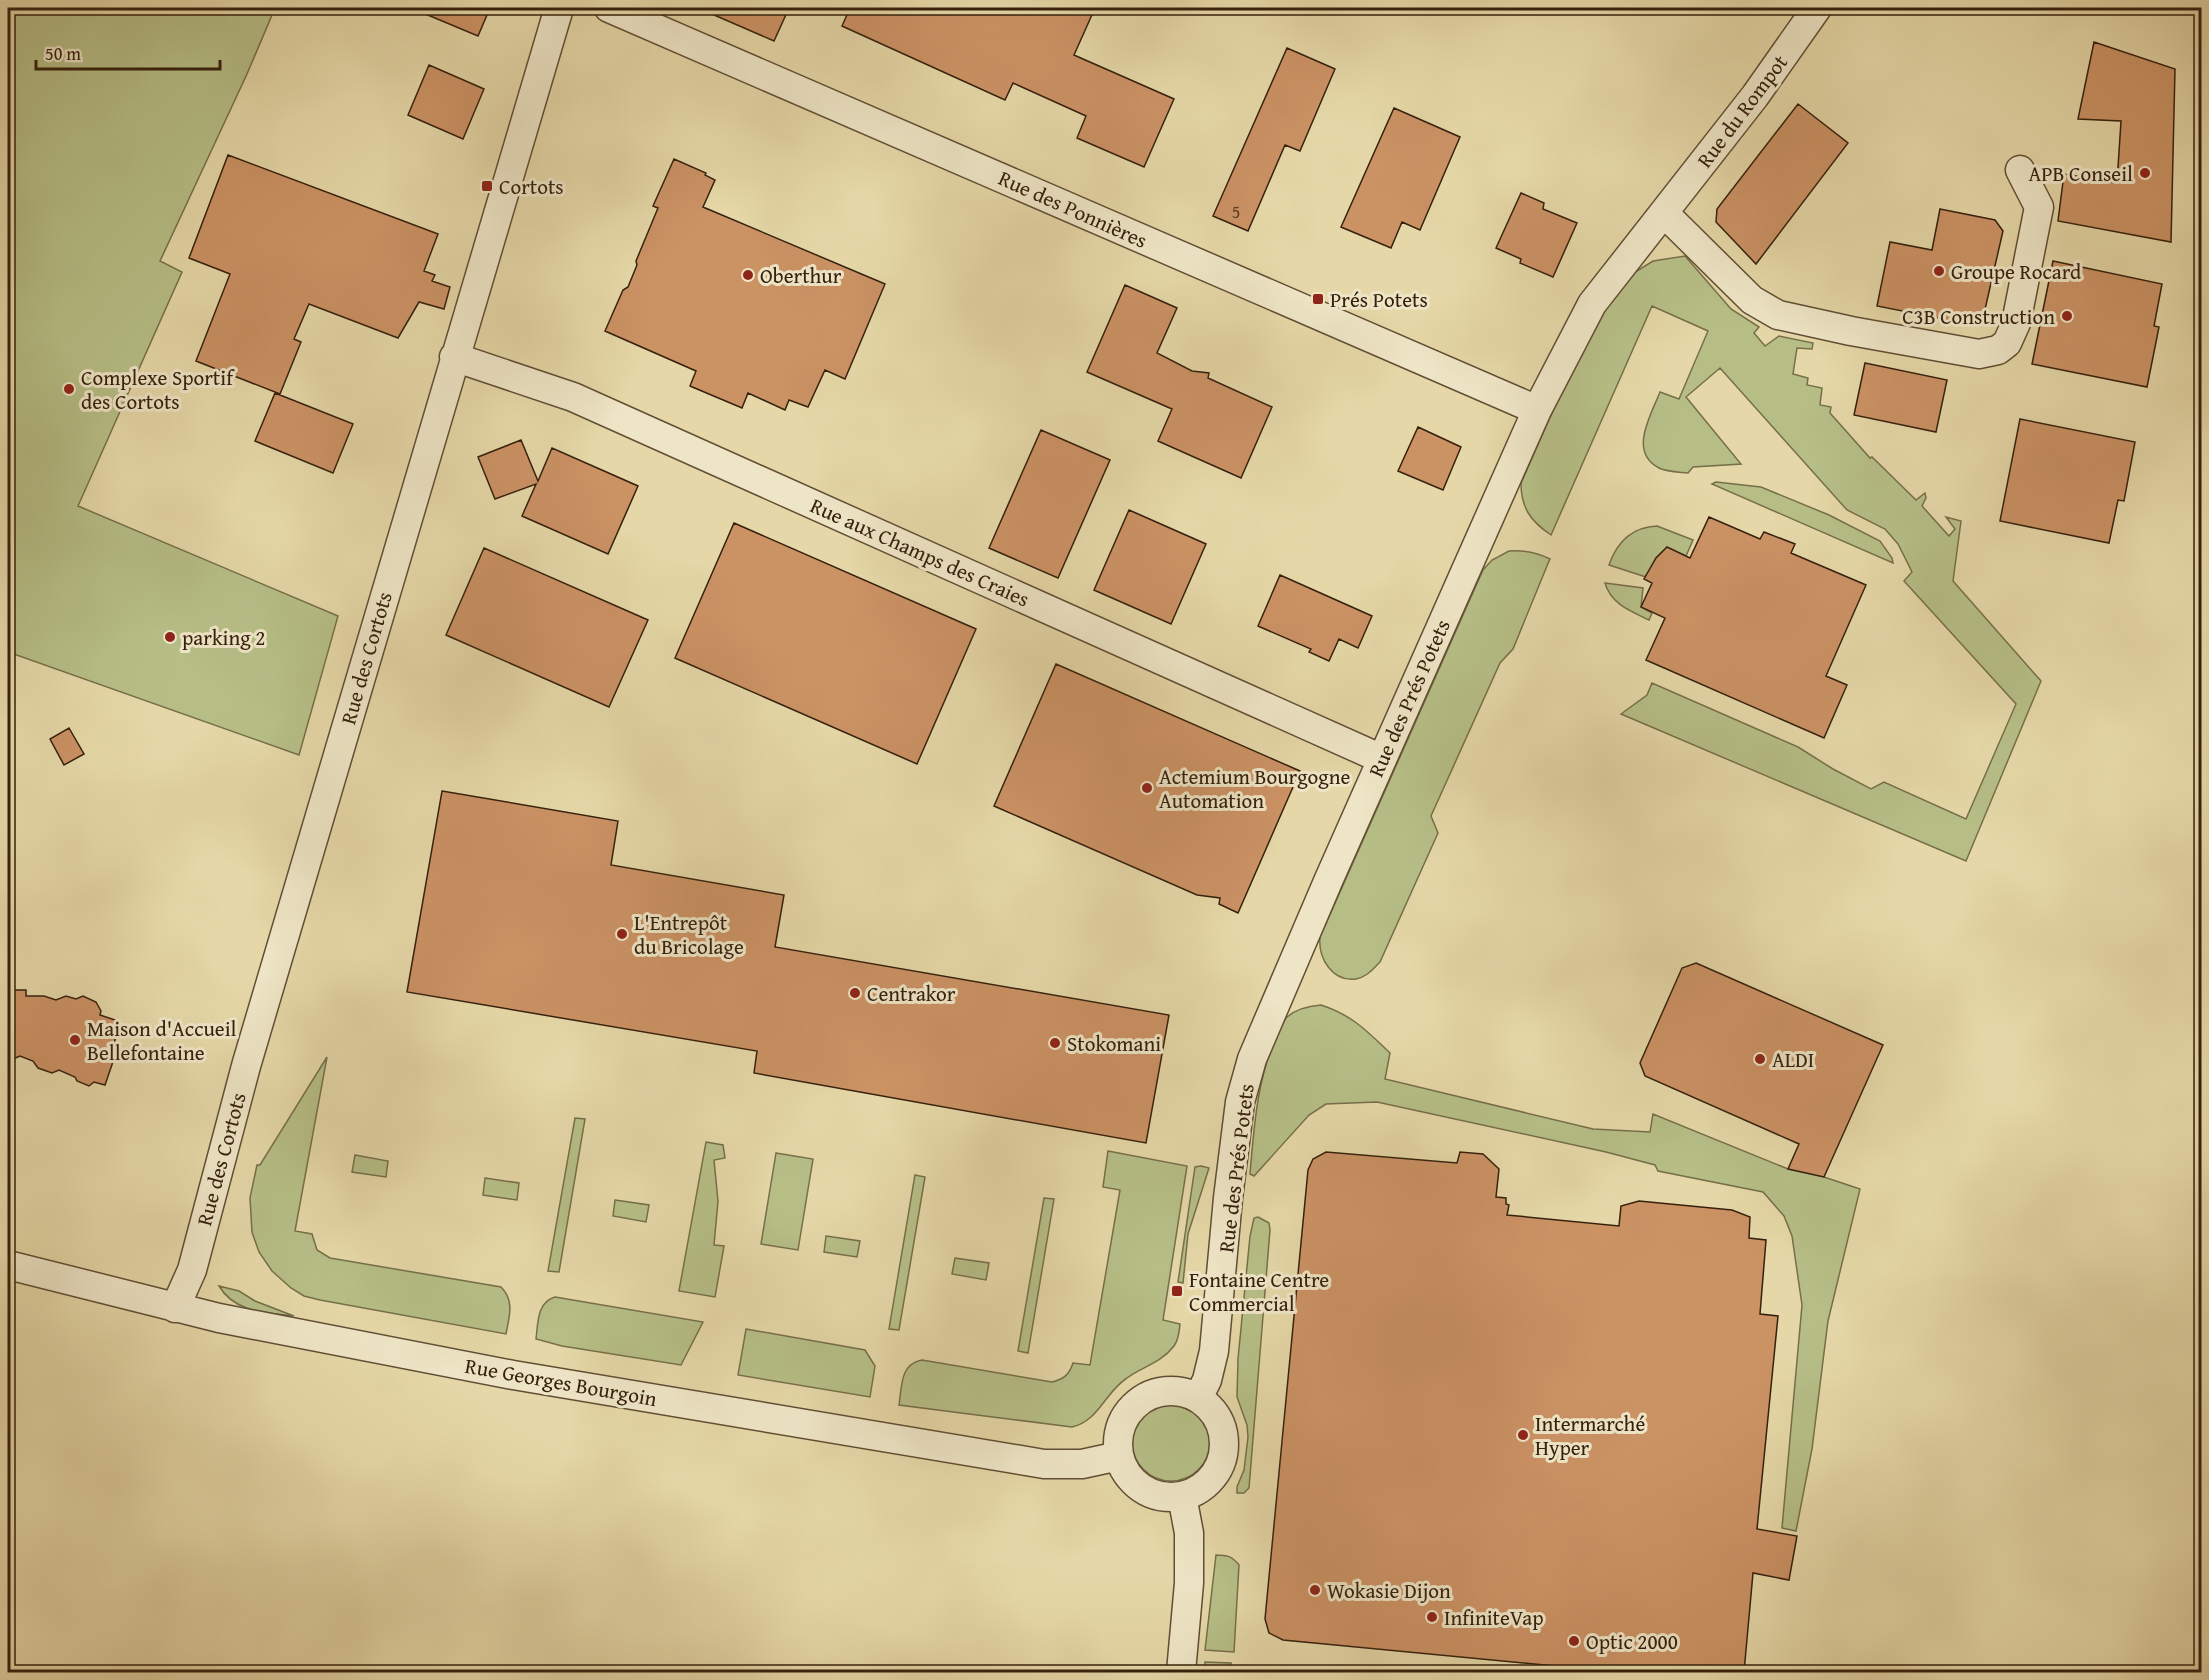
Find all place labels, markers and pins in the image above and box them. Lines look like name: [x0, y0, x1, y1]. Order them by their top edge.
place label: APB Conseil: [2029, 158, 2133, 189]
marker: APB Conseil: [2138, 166, 2152, 180]
place label: Cortots: [499, 171, 564, 202]
marker: Cortots: [480, 179, 494, 193]
place label: Groupe Rocard: [1951, 256, 2082, 287]
place label: Oberthur: [760, 260, 842, 291]
marker: Groupe Rocard: [1932, 264, 1946, 278]
marker: Oberthur: [741, 268, 755, 282]
place label: Prés Potets: [1330, 284, 1428, 315]
marker: Prés Potets: [1311, 292, 1325, 306]
place label: C3B Construction: [1902, 301, 2055, 332]
marker: C3B Construction: [2060, 309, 2074, 323]
place label: Complexe Sportif des Cortots: [81, 362, 235, 417]
marker: Complexe Sportif des Cortots: [62, 382, 76, 396]
place label: parking 2: [182, 622, 265, 653]
marker: parking 2: [163, 630, 177, 644]
place label: Actemium Bourgogne Automation: [1159, 761, 1351, 816]
marker: Actemium Bourgogne Automation: [1140, 781, 1154, 795]
place label: L'Entrepôt du Bricolage: [634, 907, 744, 962]
marker: L'Entrepôt du Bricolage: [615, 927, 629, 941]
place label: Centrakor: [867, 978, 956, 1009]
marker: Centrakor: [848, 986, 862, 1000]
place label: Maison d'Accueil Bellefontaine: [87, 1013, 237, 1068]
place label: Stokomani: [1067, 1028, 1161, 1059]
marker: Maison d'Accueil Bellefontaine: [68, 1033, 82, 1047]
marker: Stokomani: [1048, 1036, 1062, 1050]
place label: ALDI: [1772, 1044, 1814, 1075]
marker: ALDI: [1753, 1052, 1767, 1066]
place label: Fontaine Centre Commercial: [1189, 1264, 1329, 1319]
marker: Fontaine Centre Commercial: [1170, 1284, 1184, 1298]
place label: Intermarché Hyper: [1535, 1408, 1645, 1463]
marker: Intermarché Hyper: [1516, 1428, 1530, 1442]
place label: Wokasie Dijon: [1327, 1575, 1451, 1606]
marker: Wokasie Dijon: [1308, 1583, 1322, 1597]
place label: InfiniteVap: [1444, 1602, 1544, 1633]
marker: InfiniteVap: [1425, 1610, 1439, 1624]
place label: Optic 2000: [1586, 1626, 1678, 1657]
marker: Optic 2000: [1567, 1634, 1581, 1648]

